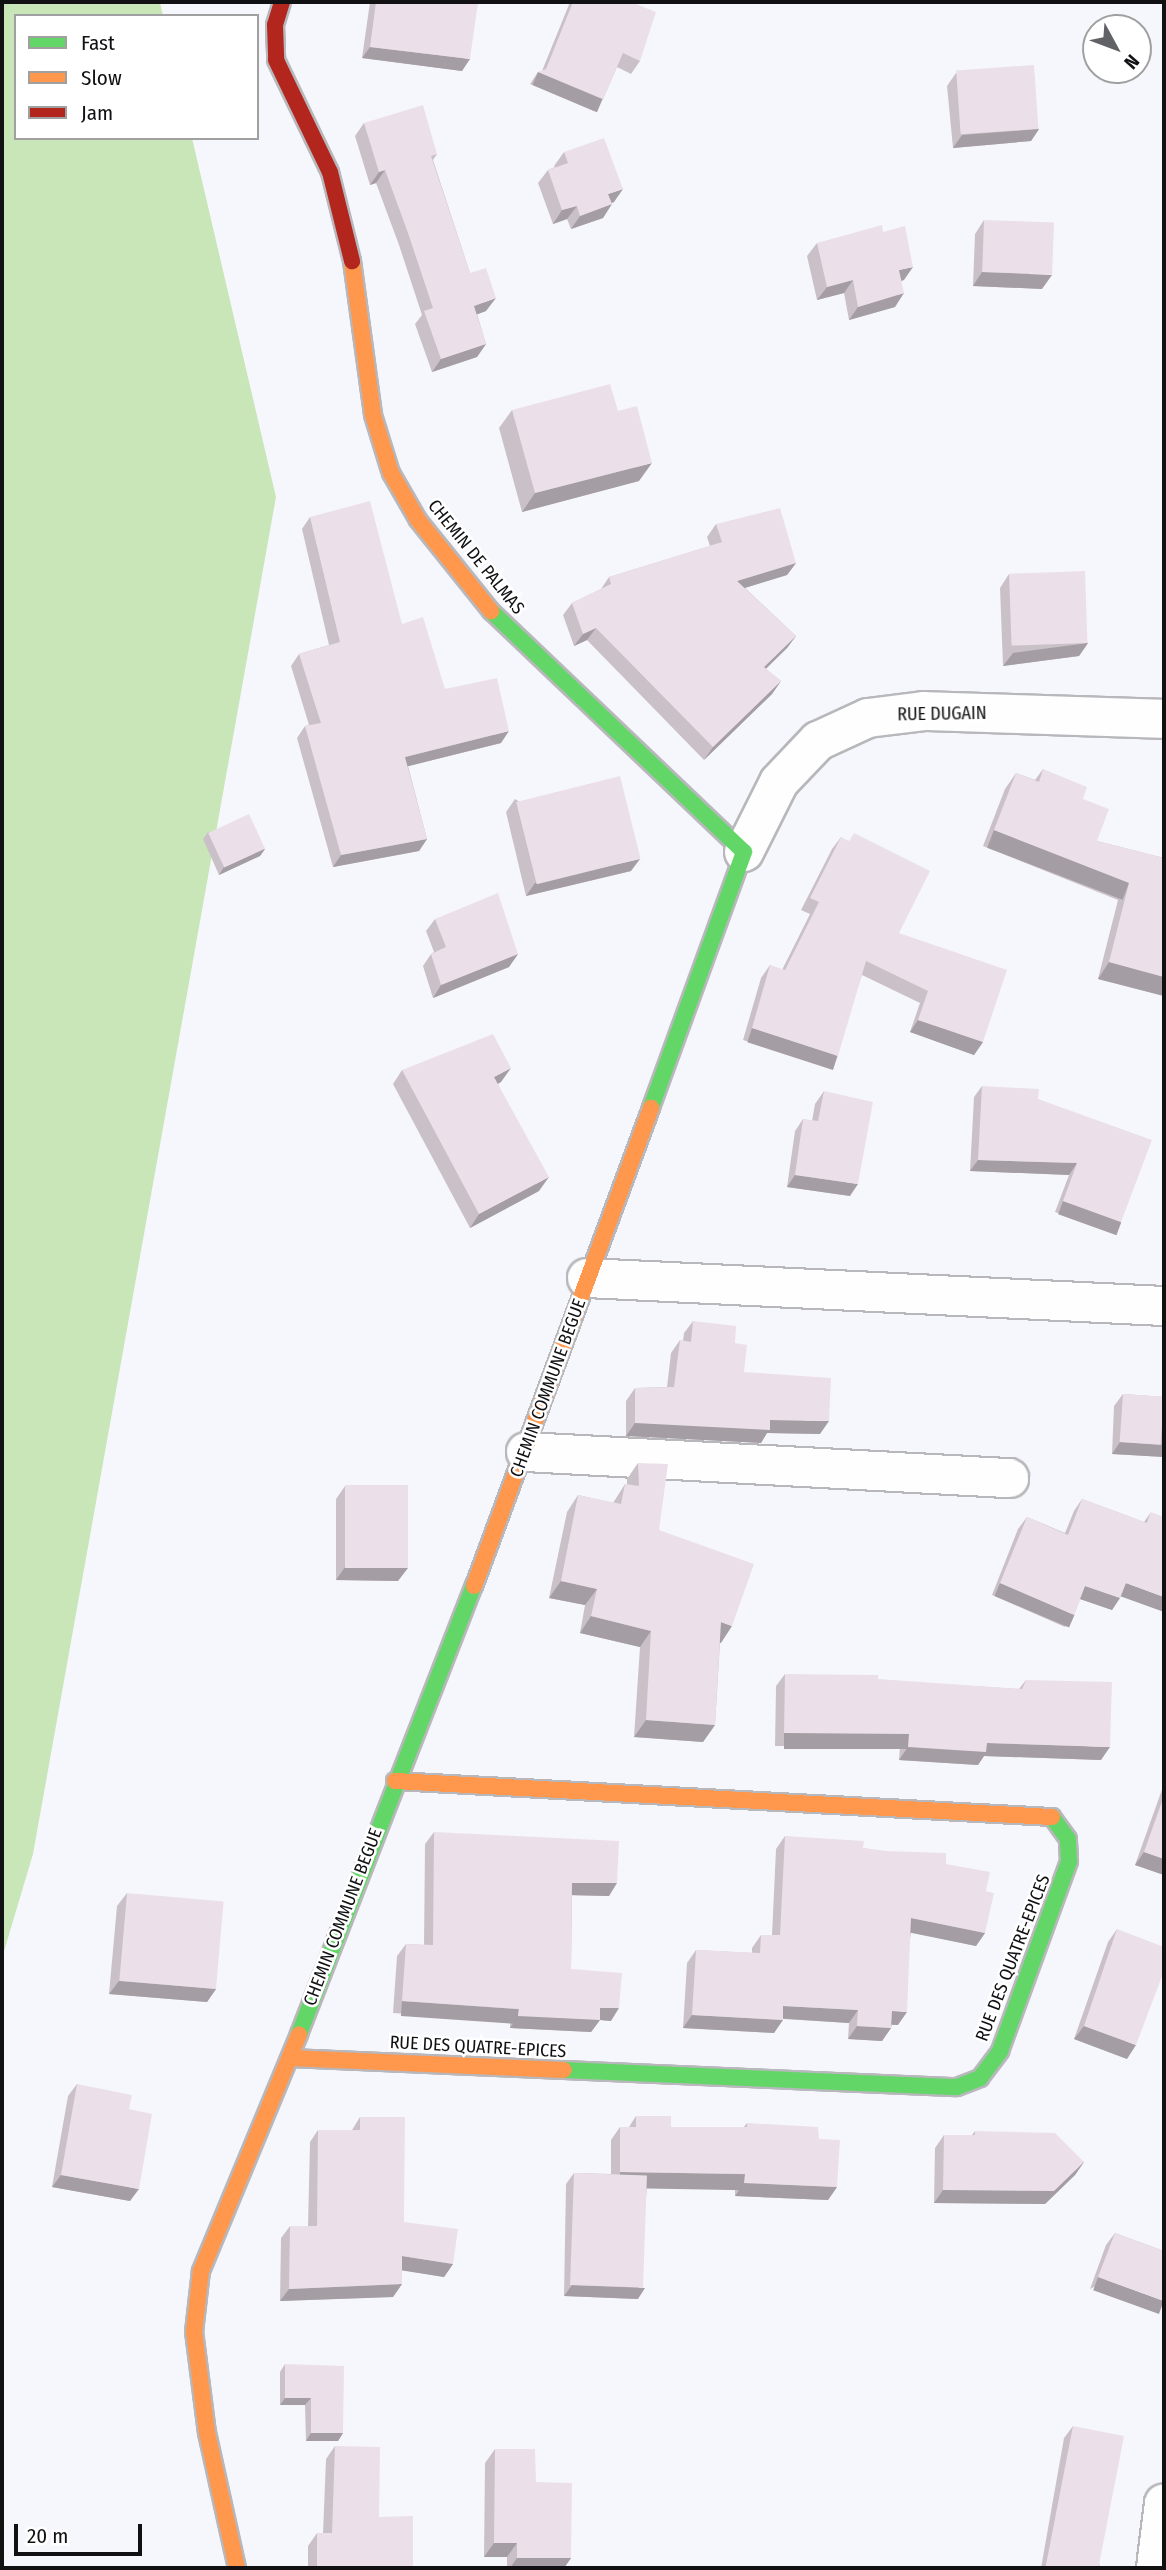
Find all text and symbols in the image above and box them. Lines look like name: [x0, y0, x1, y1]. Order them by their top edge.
legend: [14, 14, 259, 140]
north arrow: [1082, 14, 1152, 84]
text: Fast: [81, 30, 115, 56]
text: N: [1119, 50, 1144, 74]
text: Slow: [81, 65, 122, 91]
text: Jam: [81, 100, 113, 126]
street label: CHEMIN DE PALMAS: [423, 495, 529, 619]
street label: RUE DUGAIN: [897, 702, 987, 726]
street label: CHEMIN COMMUNE BEGUE: [506, 1296, 590, 1480]
street label: CHEMIN COMMUNE BEGUE: [299, 1825, 387, 2009]
street label: RUE DES QUATRE-EPICES: [971, 1872, 1055, 2044]
street label: RUE DES QUATRE-EPICES: [389, 2032, 567, 2062]
scale bar: [18, 2510, 145, 2554]
text: 20 m: [27, 2523, 68, 2549]

